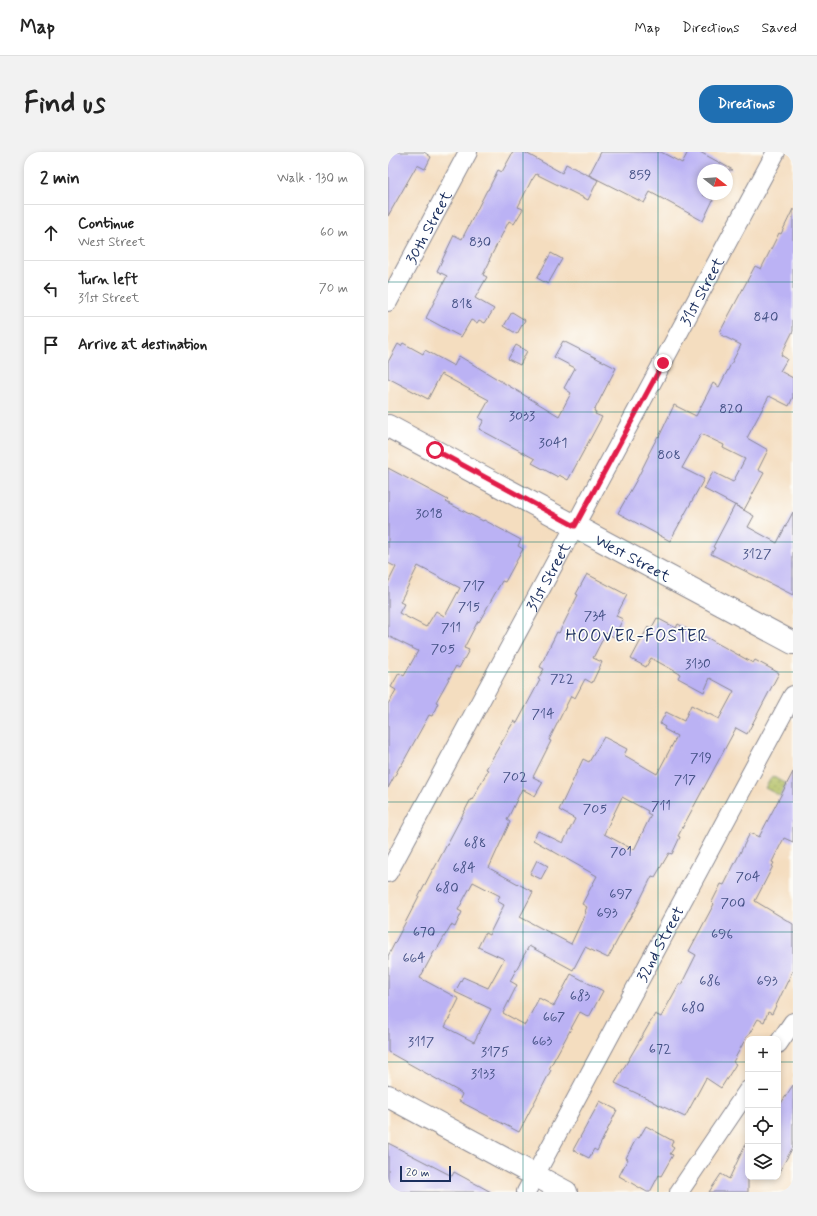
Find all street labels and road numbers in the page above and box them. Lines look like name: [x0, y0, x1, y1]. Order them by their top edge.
street label: 30th Street: [401, 187, 458, 268]
street label: 31st Street: [675, 253, 730, 330]
street label: West Street: [591, 530, 674, 588]
street label: 31st Street: [522, 538, 576, 615]
street label: 32nd Street: [632, 902, 690, 986]

